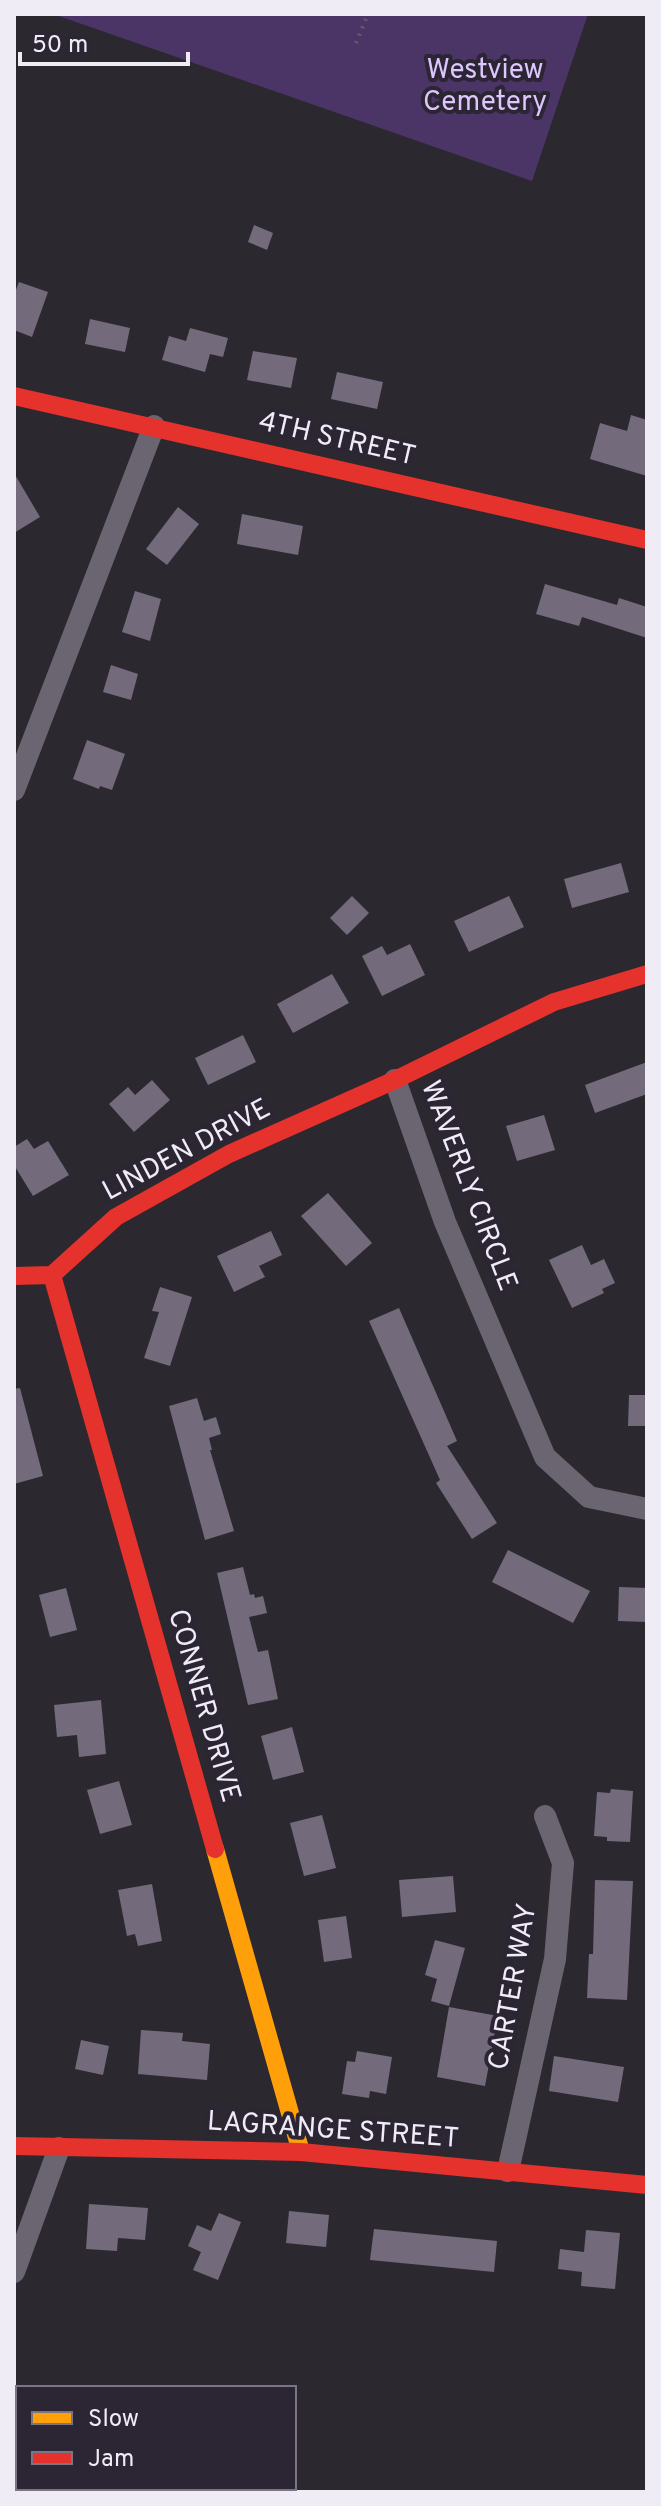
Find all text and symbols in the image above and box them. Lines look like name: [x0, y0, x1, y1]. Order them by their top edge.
scale bar: [20, 16, 188, 66]
text: 50 m: [32, 31, 88, 61]
park label: Westview Cemetery: [423, 53, 547, 121]
street label: 4TH STREET: [255, 404, 419, 476]
street label: WAVERLY CIRCLE: [411, 1076, 525, 1296]
street label: LINDEN DRIVE: [97, 1092, 277, 1210]
street label: CONNER DRIVE: [158, 1605, 248, 1807]
street label: CARTER WAY: [482, 1901, 546, 2073]
street label: LAGRANGE STREET: [206, 2104, 460, 2158]
legend: [16, 2386, 296, 2490]
text: Slow: [88, 2405, 139, 2435]
text: Jam: [88, 2445, 134, 2475]

